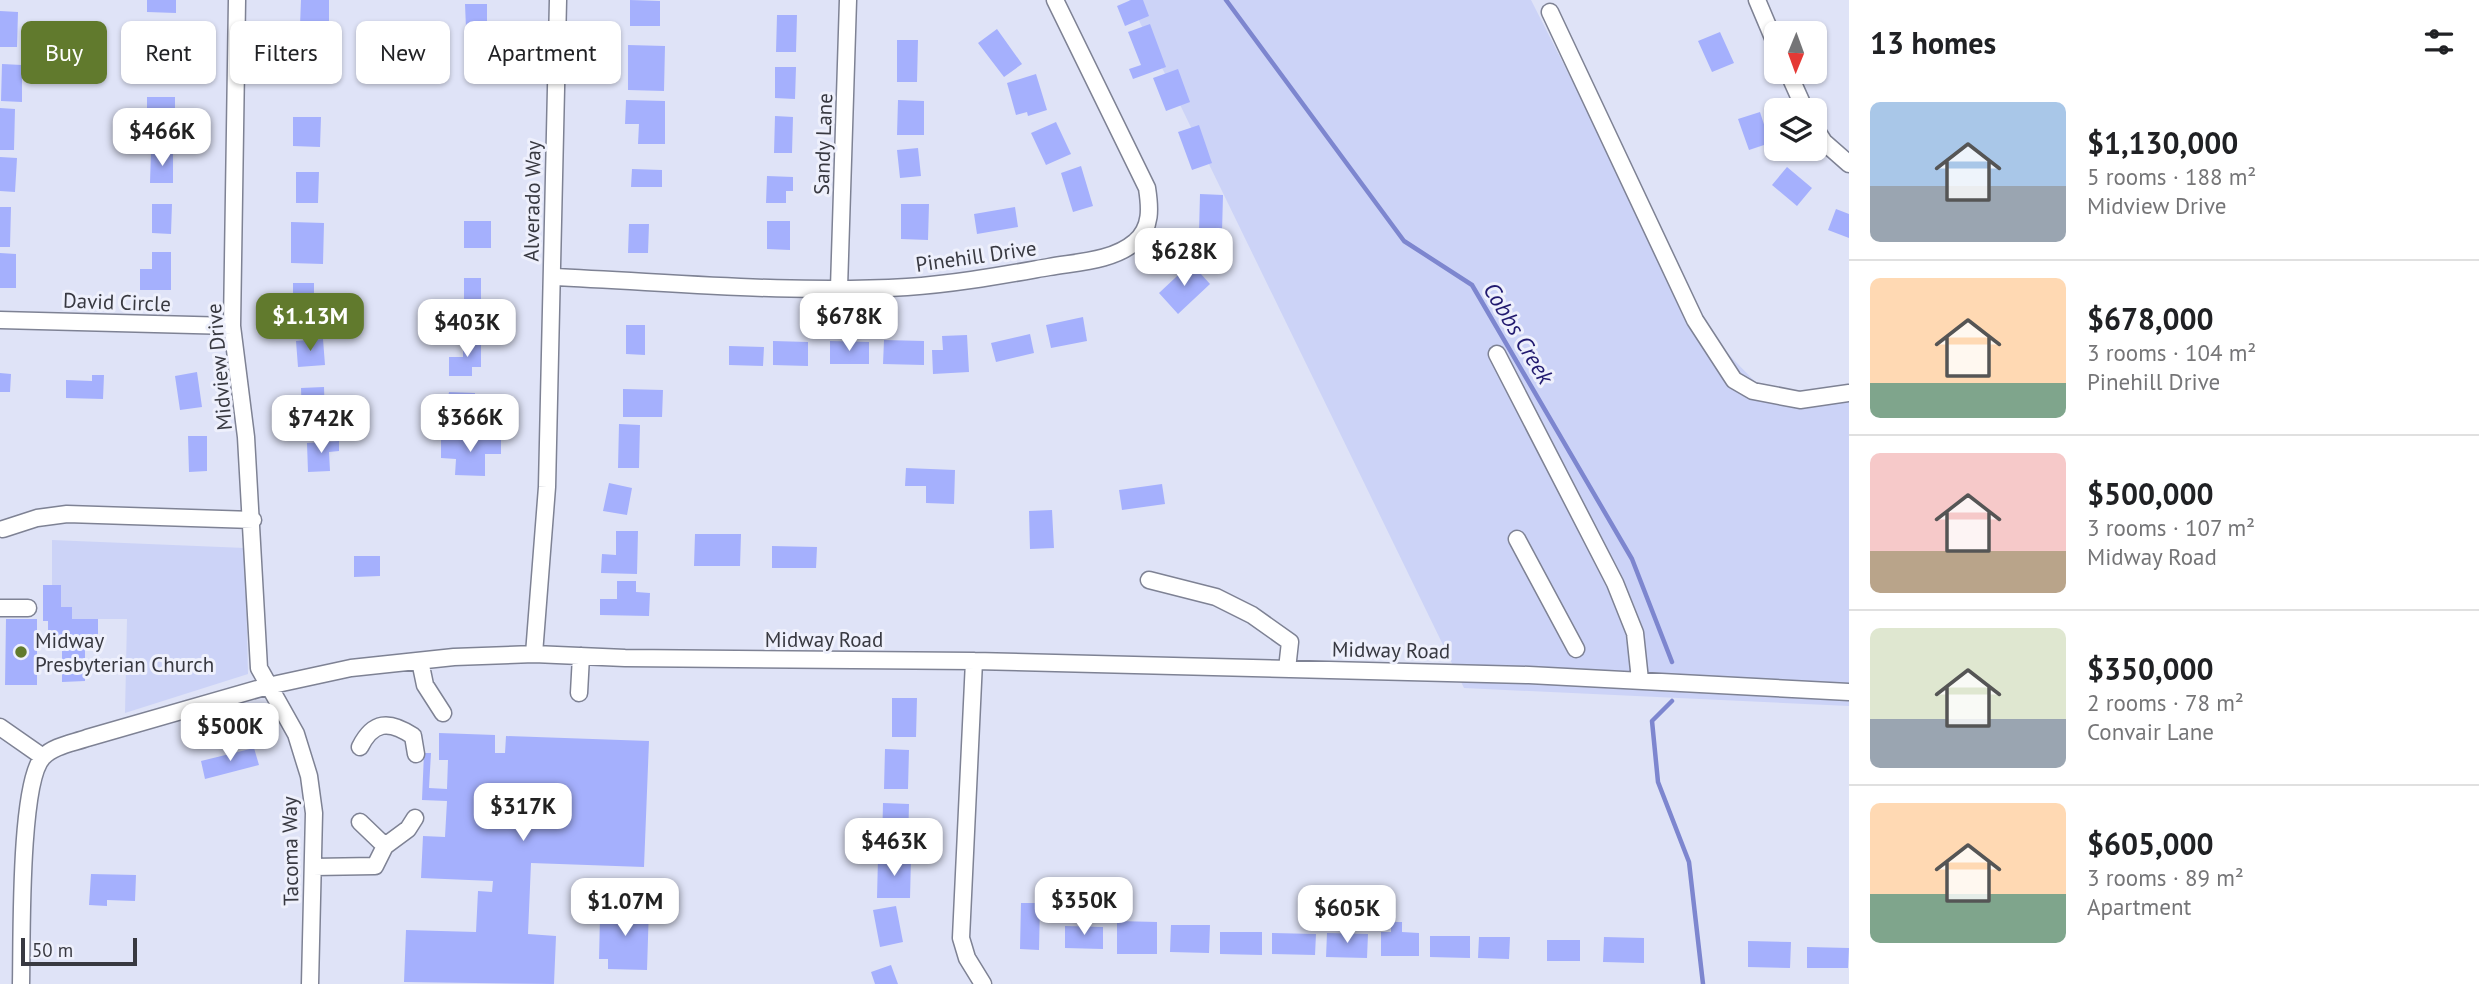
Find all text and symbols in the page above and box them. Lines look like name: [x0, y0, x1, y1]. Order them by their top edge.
chip: Buy: [21, 21, 107, 84]
chip: Rent: [121, 21, 216, 84]
chip: Filters: [230, 21, 342, 84]
chip: New: [356, 21, 450, 84]
chip: Apartment: [464, 21, 621, 84]
north arrow: [1764, 21, 1827, 84]
map controls: [1764, 21, 1827, 161]
text: 13 homes: [1870, 23, 1996, 62]
icon: filters: [2420, 23, 2458, 61]
street label: Sandy Lane: [808, 93, 838, 195]
button: layers: [1764, 98, 1827, 161]
pin: $466K: [113, 108, 211, 168]
text: $466K: [129, 116, 195, 145]
text: $1,130,000: [2087, 123, 2238, 162]
icon: home: [1926, 130, 2010, 214]
street label: Alverado Way: [517, 140, 547, 262]
text: 5 rooms · 188 m²: [2087, 162, 2256, 191]
text: Midview Drive: [2087, 191, 2226, 220]
pin: $628K: [1135, 229, 1233, 288]
street label: Pinehill Drive: [914, 234, 1038, 278]
text: $628K: [1151, 236, 1217, 265]
water label: Cobbs Creek: [1477, 277, 1561, 390]
street label: David Circle: [63, 287, 171, 317]
pin: $1.13M: [253, 294, 367, 353]
pin: $678K: [800, 294, 898, 353]
text: $678,000: [2087, 299, 2214, 338]
pin: $403K: [418, 300, 516, 359]
text: $1.13M: [272, 301, 348, 330]
text: $678K: [816, 301, 882, 330]
street label: Midview Drive: [200, 302, 238, 432]
icon: home: [1926, 306, 2010, 390]
text: $403K: [434, 307, 500, 336]
text: 3 rooms · 104 m²: [2087, 338, 2256, 367]
text: Pinehill Drive: [2087, 367, 2220, 396]
pin: $366K: [421, 394, 519, 454]
pin: $742K: [272, 396, 370, 455]
text: $366K: [437, 402, 503, 431]
text: $742K: [288, 403, 354, 432]
text: $500,000: [2087, 474, 2214, 513]
icon: home: [1926, 481, 2010, 565]
text: 3 rooms · 107 m²: [2087, 513, 2255, 542]
text: Midway Road: [2087, 542, 2217, 571]
street label: Midway Road: [765, 626, 883, 653]
place label: Midway Presbyterian Church: [35, 627, 214, 678]
street label: Midway Road: [1332, 635, 1450, 665]
marker: Midway Presbyterian Church: [13, 644, 29, 660]
text: $350,000: [2087, 649, 2214, 688]
icon: home: [1926, 656, 2010, 740]
text: 2 rooms · 78 m²: [2087, 688, 2244, 717]
pin: $500K: [181, 704, 279, 763]
text: $500K: [197, 711, 263, 740]
text: Convair Lane: [2087, 717, 2214, 746]
pin: $317K: [474, 784, 572, 843]
text: $317K: [490, 791, 556, 820]
street label: Tacoma Way: [276, 796, 304, 906]
pin: $463K: [845, 818, 943, 878]
text: $605,000: [2087, 824, 2214, 863]
text: $463K: [861, 826, 927, 855]
icon: home: [1926, 831, 2010, 915]
text: 3 rooms · 89 m²: [2087, 863, 2244, 892]
pin: $1.07M: [568, 878, 682, 938]
pin: $350K: [1035, 878, 1133, 937]
text: $350K: [1051, 885, 1117, 914]
text: $1.07M: [587, 886, 663, 915]
pin: $605K: [1298, 886, 1396, 945]
text: Apartment: [2087, 892, 2191, 921]
text: $605K: [1314, 893, 1380, 922]
scale bar: [21, 935, 136, 967]
text: 50 m: [32, 938, 73, 962]

